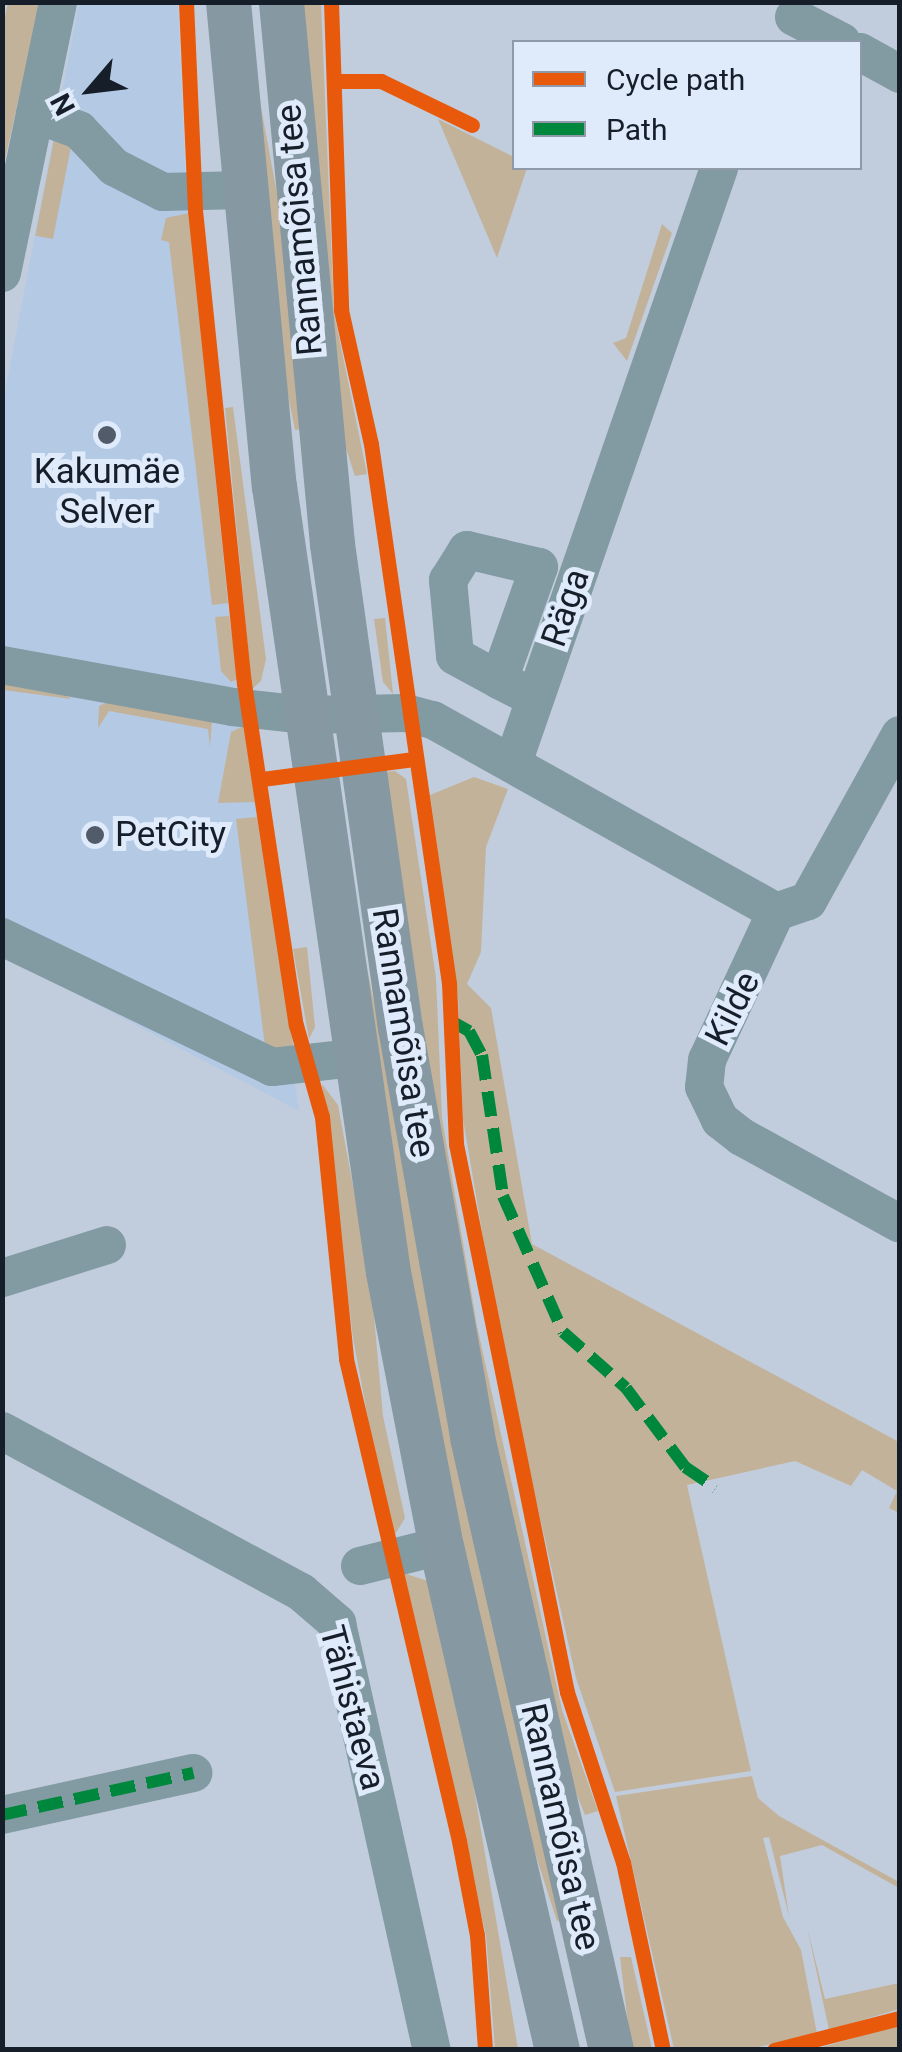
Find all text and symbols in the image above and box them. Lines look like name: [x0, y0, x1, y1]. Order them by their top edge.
north arrow: [40, 40, 140, 140]
legend: [512, 40, 862, 170]
text: Cycle path: [606, 62, 745, 97]
text: N: [44, 88, 82, 121]
street label: Rannamõisa tee: [268, 103, 332, 357]
text: Path: [606, 112, 667, 147]
marker: Kakumäe Selver: [96, 424, 118, 446]
place label: Kakumäe Selver: [34, 451, 180, 533]
street label: Räga: [533, 564, 599, 652]
place label: PetCity: [115, 814, 226, 856]
marker: PetCity: [84, 824, 106, 846]
street label: Rannamõisa tee: [363, 905, 443, 1161]
street label: Kilde: [697, 965, 769, 1053]
street label: Tähistaeva: [310, 1621, 394, 1795]
street label: Rannamõisa tee: [511, 1700, 609, 1954]

